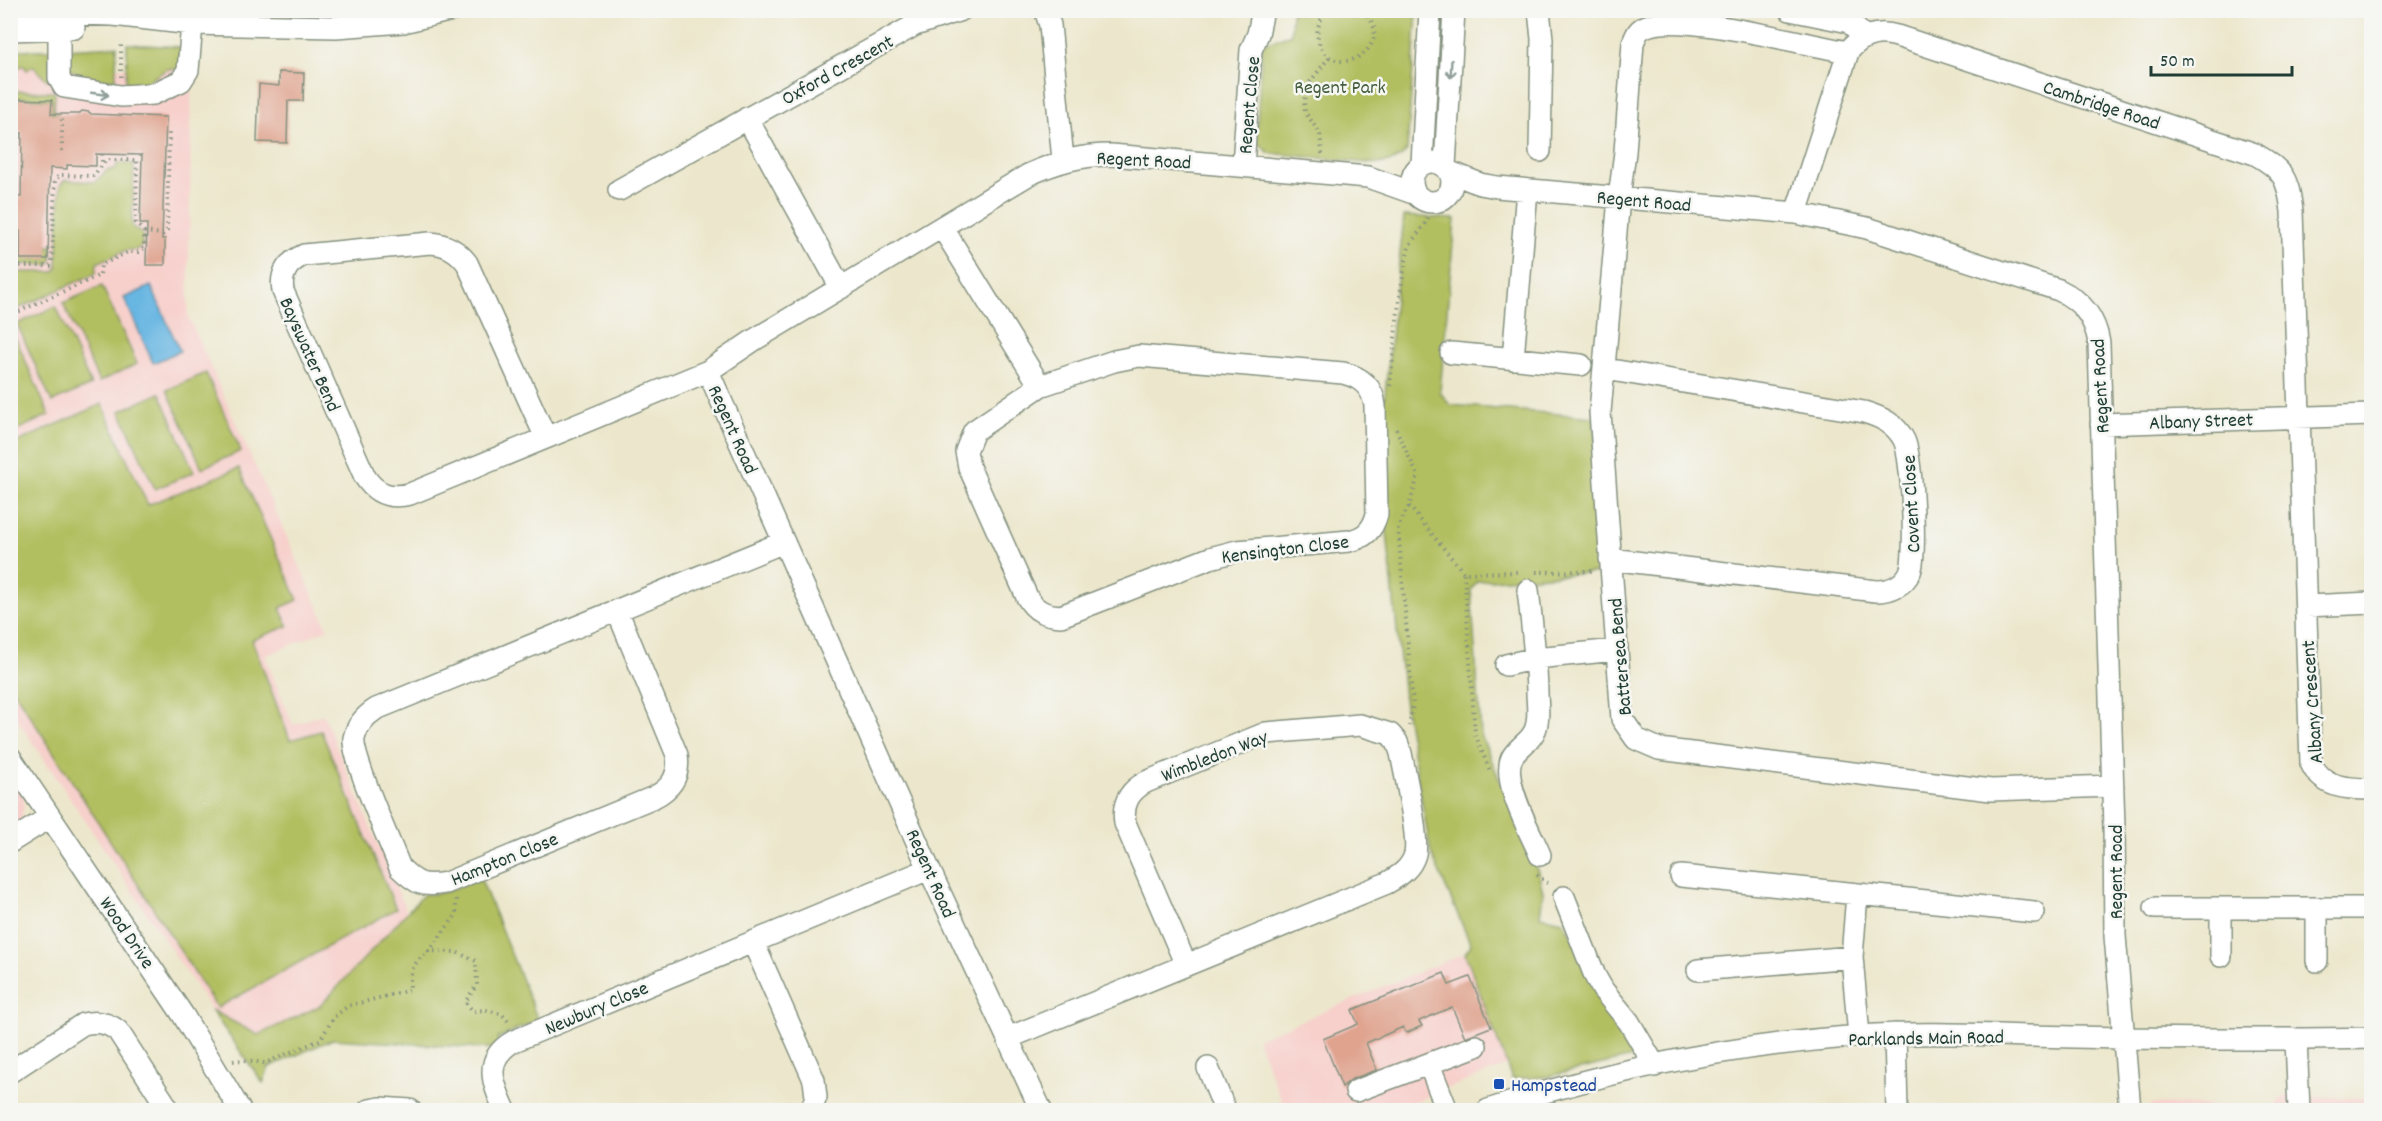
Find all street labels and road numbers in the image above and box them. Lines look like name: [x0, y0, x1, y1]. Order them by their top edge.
street label: Oxford Crescent: [777, 29, 900, 114]
street label: Regent Close: [1233, 55, 1269, 155]
street label: Cambridge Road: [2039, 75, 2163, 139]
street label: Regent Road: [1096, 146, 1192, 178]
street label: Regent Road: [1595, 185, 1692, 221]
street label: Bayswater Bend: [271, 293, 346, 417]
street label: Regent Road: [2086, 338, 2118, 434]
street label: Regent Road: [699, 381, 763, 479]
street label: Albany Street: [2149, 407, 2254, 439]
street label: Covent Close: [1896, 454, 1930, 553]
street label: Kensington Close: [1220, 529, 1351, 573]
street label: Battersea Bend: [1603, 597, 1641, 717]
street label: Albany Crescent: [2296, 639, 2332, 764]
street label: Wimbledon Way: [1158, 724, 1273, 791]
street label: Regent Road: [897, 825, 961, 923]
street label: Regent Road: [2104, 825, 2132, 919]
street label: Hampton Close: [447, 826, 563, 895]
street label: Wood Drive: [91, 892, 160, 976]
street label: Newbury Close: [541, 975, 653, 1044]
street label: Parklands Main Road: [1848, 1025, 2004, 1055]

